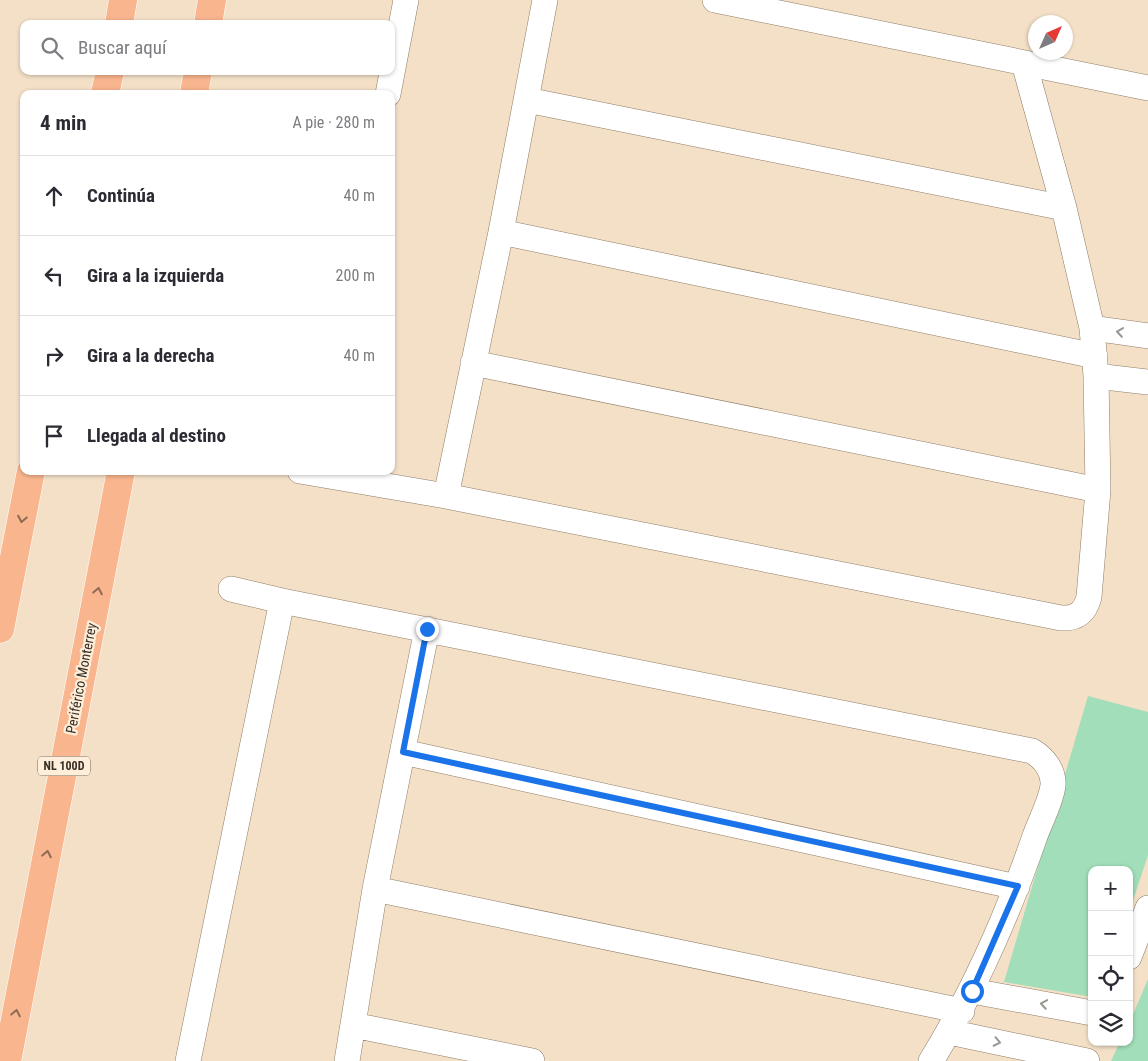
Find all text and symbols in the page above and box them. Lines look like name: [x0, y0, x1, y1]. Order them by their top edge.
north arrow: [1028, 15, 1073, 60]
search box: [20, 20, 395, 75]
icon: search: [38, 34, 66, 62]
text: Buscar aquí: [78, 36, 167, 59]
text: 4 min: [40, 111, 87, 135]
text: A pie · 280 m: [292, 113, 375, 132]
icon: ahead: [40, 182, 68, 210]
text: Continúa: [87, 184, 155, 207]
text: 40 m: [343, 186, 375, 205]
icon: left: [40, 262, 68, 290]
text: Gira a la izquierda: [87, 264, 224, 287]
text: 200 m: [336, 266, 375, 285]
one-way arrow: [1116, 327, 1124, 337]
icon: right: [40, 342, 68, 370]
text: Gira a la derecha: [87, 344, 214, 367]
text: 40 m: [343, 346, 375, 365]
icon: arrive: [40, 422, 68, 450]
text: Llegada al destino: [87, 424, 226, 447]
one-way arrow: [17, 515, 27, 524]
one-way arrow: [92, 586, 102, 595]
route end: [416, 618, 439, 641]
street label: Periférico Monterrey: [62, 621, 100, 735]
road number: NL 100D: [38, 756, 90, 776]
one-way arrow: [42, 849, 52, 858]
map controls: [1088, 866, 1133, 1046]
button: +: [1088, 866, 1133, 911]
button: −: [1088, 911, 1133, 956]
button: locate: [1088, 956, 1133, 1001]
route start: [961, 980, 984, 1003]
one-way arrow: [1039, 999, 1048, 1010]
button: layers: [1088, 1001, 1133, 1046]
one-way arrow: [11, 1009, 21, 1018]
one-way arrow: [993, 1036, 1002, 1047]

